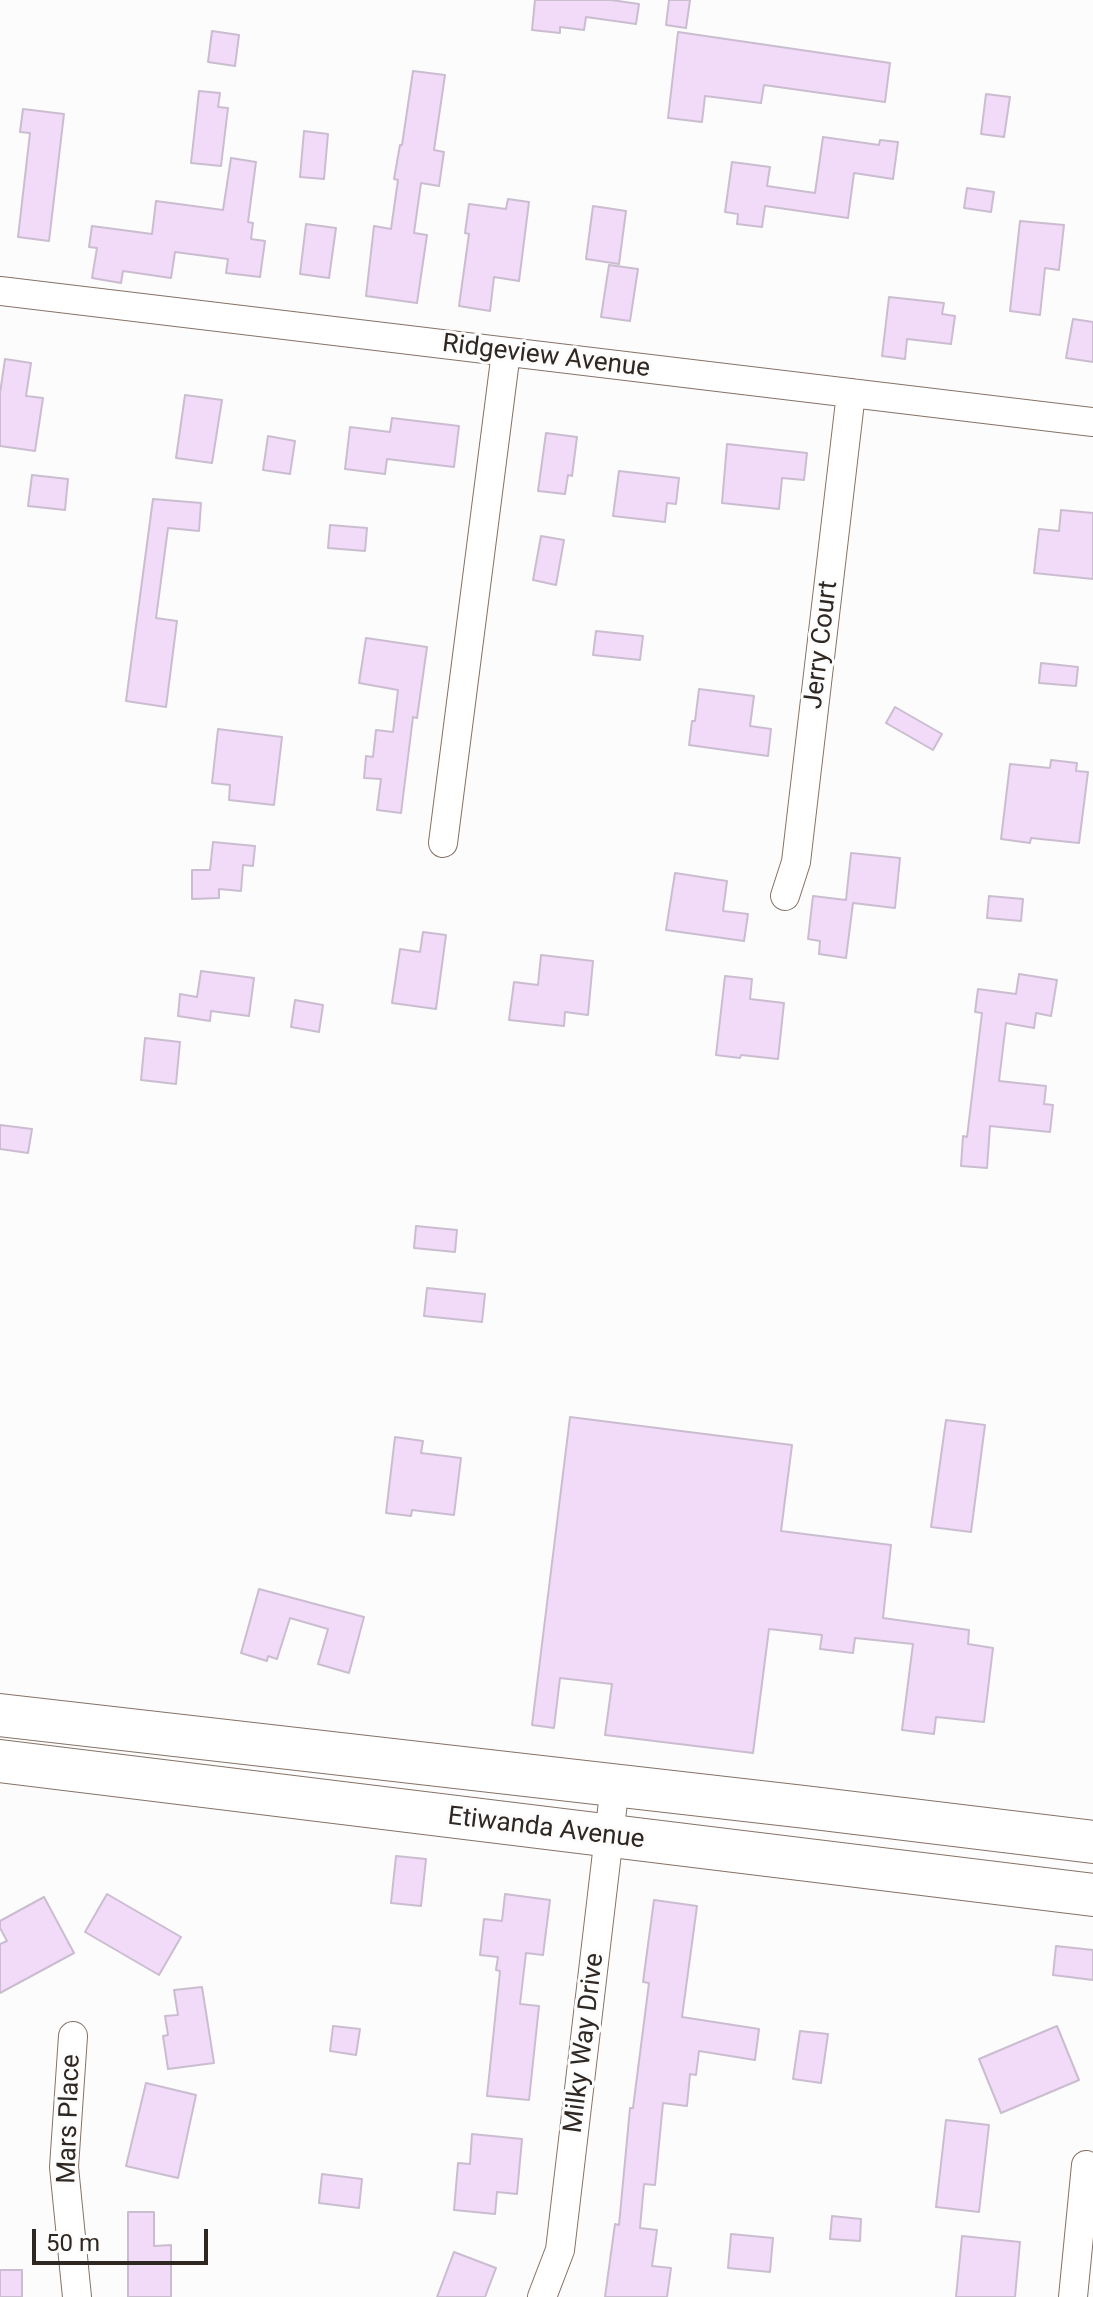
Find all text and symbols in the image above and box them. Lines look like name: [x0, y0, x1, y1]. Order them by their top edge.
street label: Ridgeview Avenue: [440, 329, 652, 385]
street label: Jerry Court: [799, 579, 845, 711]
street label: Etiwanda Avenue: [446, 1801, 646, 1857]
street label: Milky Way Drive: [558, 1951, 612, 2135]
street label: Mars Place: [52, 2054, 88, 2184]
scale bar: [36, 2213, 212, 2263]
text: 50 m: [46, 2229, 100, 2257]

